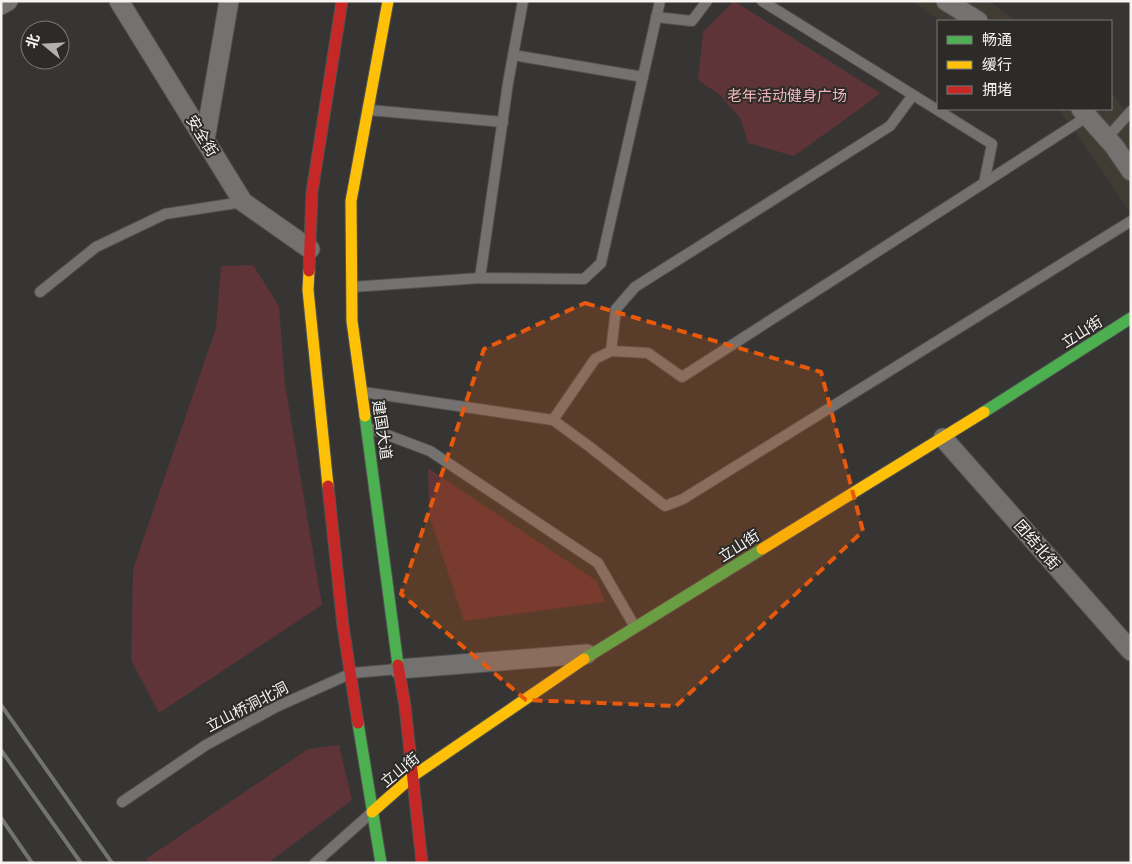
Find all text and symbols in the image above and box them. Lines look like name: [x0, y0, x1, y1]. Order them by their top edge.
north arrow: [20, 20, 70, 70]
legend: [937, 20, 1112, 110]
text: 畅通: [982, 30, 1012, 48]
text: 北: [22, 32, 42, 50]
text: 缓行: [982, 55, 1012, 73]
text: 拥堵: [982, 80, 1012, 98]
park label: 老年活动健身广场: [727, 86, 847, 104]
street label: 安全街: [183, 112, 222, 159]
street label: 立山街: [1058, 312, 1105, 351]
street label: 建国大道: [370, 399, 396, 461]
street label: 团结北街: [1011, 516, 1064, 573]
street label: 立山街: [715, 526, 762, 565]
street label: 立山桥洞北洞: [202, 678, 291, 735]
street label: 立山街: [376, 748, 423, 790]

